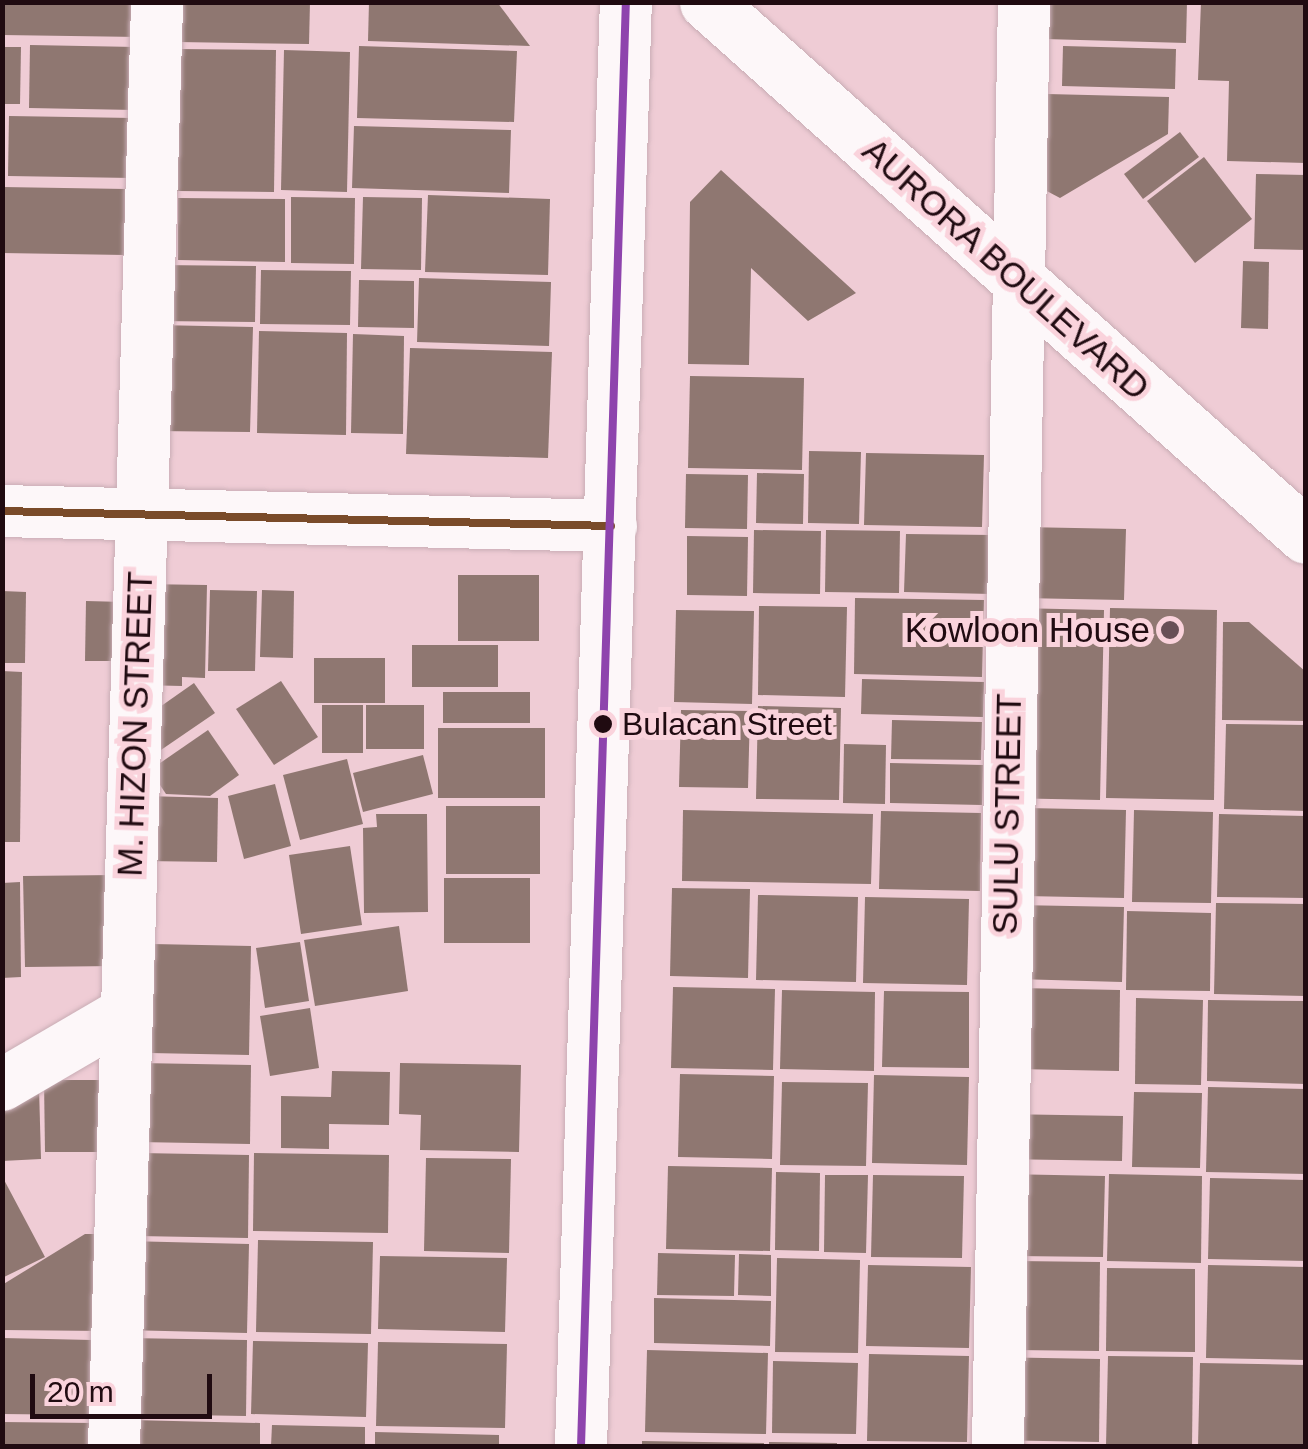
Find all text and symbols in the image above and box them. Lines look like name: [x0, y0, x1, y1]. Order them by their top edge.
street label: AURORA BOULEVARD: [853, 129, 1159, 409]
street label: M. HIZON STREET: [109, 571, 161, 877]
place label: Kowloon House: [905, 609, 1150, 651]
marker: Kowloon House: [1159, 619, 1181, 641]
street label: SULU STREET: [984, 693, 1030, 935]
place label: Bulacan Street: [622, 705, 832, 743]
marker: Bulacan Street: [593, 714, 613, 734]
scale bar: [35, 1354, 218, 1416]
text: 20 m: [47, 1375, 114, 1408]

